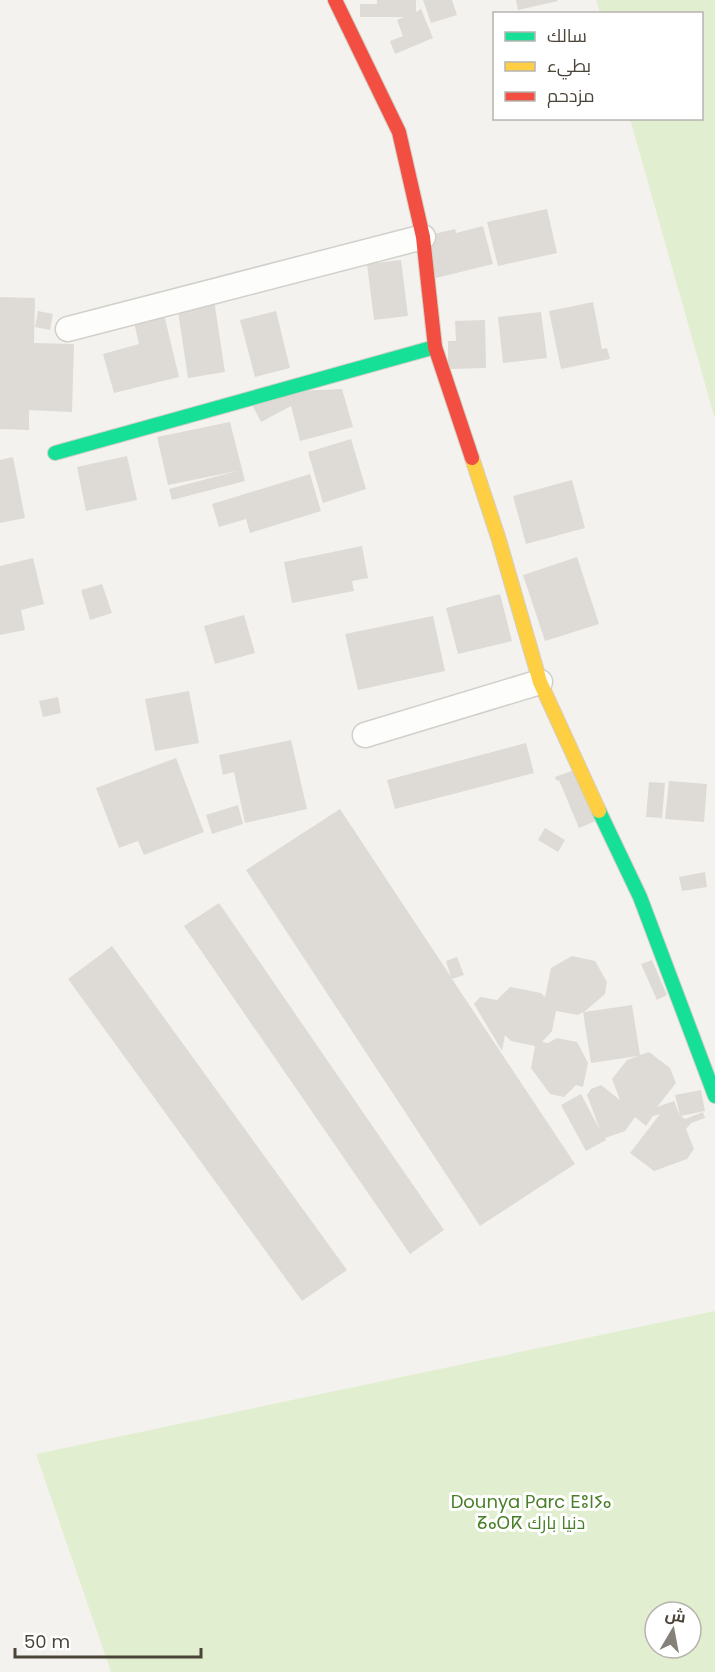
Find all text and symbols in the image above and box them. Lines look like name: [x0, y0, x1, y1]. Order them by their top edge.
legend: [493, 12, 703, 120]
text: سالك: [547, 23, 587, 48]
text: بطيء: [547, 53, 591, 80]
text: مزدحم: [547, 83, 595, 108]
park label: Dounya Parc ⴹⵓⵏⵢⴰ ⵒⴰⵔⴽ دنيا بارك: [451, 1489, 611, 1535]
north arrow: [643, 1600, 703, 1660]
text: ش: [663, 1603, 688, 1629]
scale bar: [15, 1621, 201, 1659]
text: 50 m: [24, 1629, 70, 1654]

